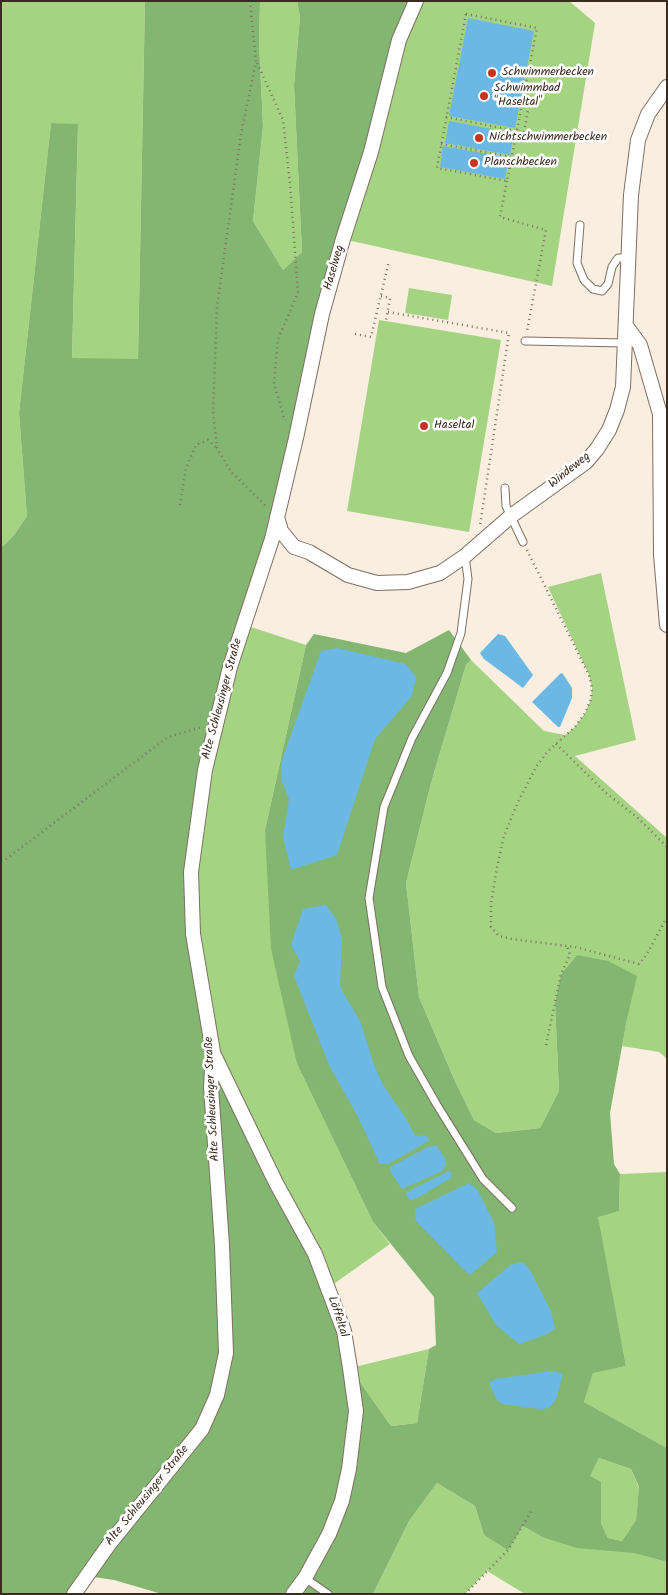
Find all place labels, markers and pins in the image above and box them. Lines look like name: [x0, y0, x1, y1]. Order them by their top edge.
place label: Schwimmerbecken: [502, 66, 594, 80]
marker: Schwimmerbecken: [486, 67, 498, 79]
place label: Schwimmbad "Haseltal": [494, 82, 560, 110]
marker: Schwimmbad "Haseltal": [478, 90, 490, 102]
place label: Nichtschwimmerbecken: [489, 131, 607, 145]
marker: Nichtschwimmerbecken: [473, 132, 485, 144]
place label: Planschbecken: [484, 156, 557, 170]
marker: Planschbecken: [468, 157, 480, 169]
place label: Haseltal: [434, 419, 474, 433]
marker: Haseltal: [418, 420, 430, 432]

